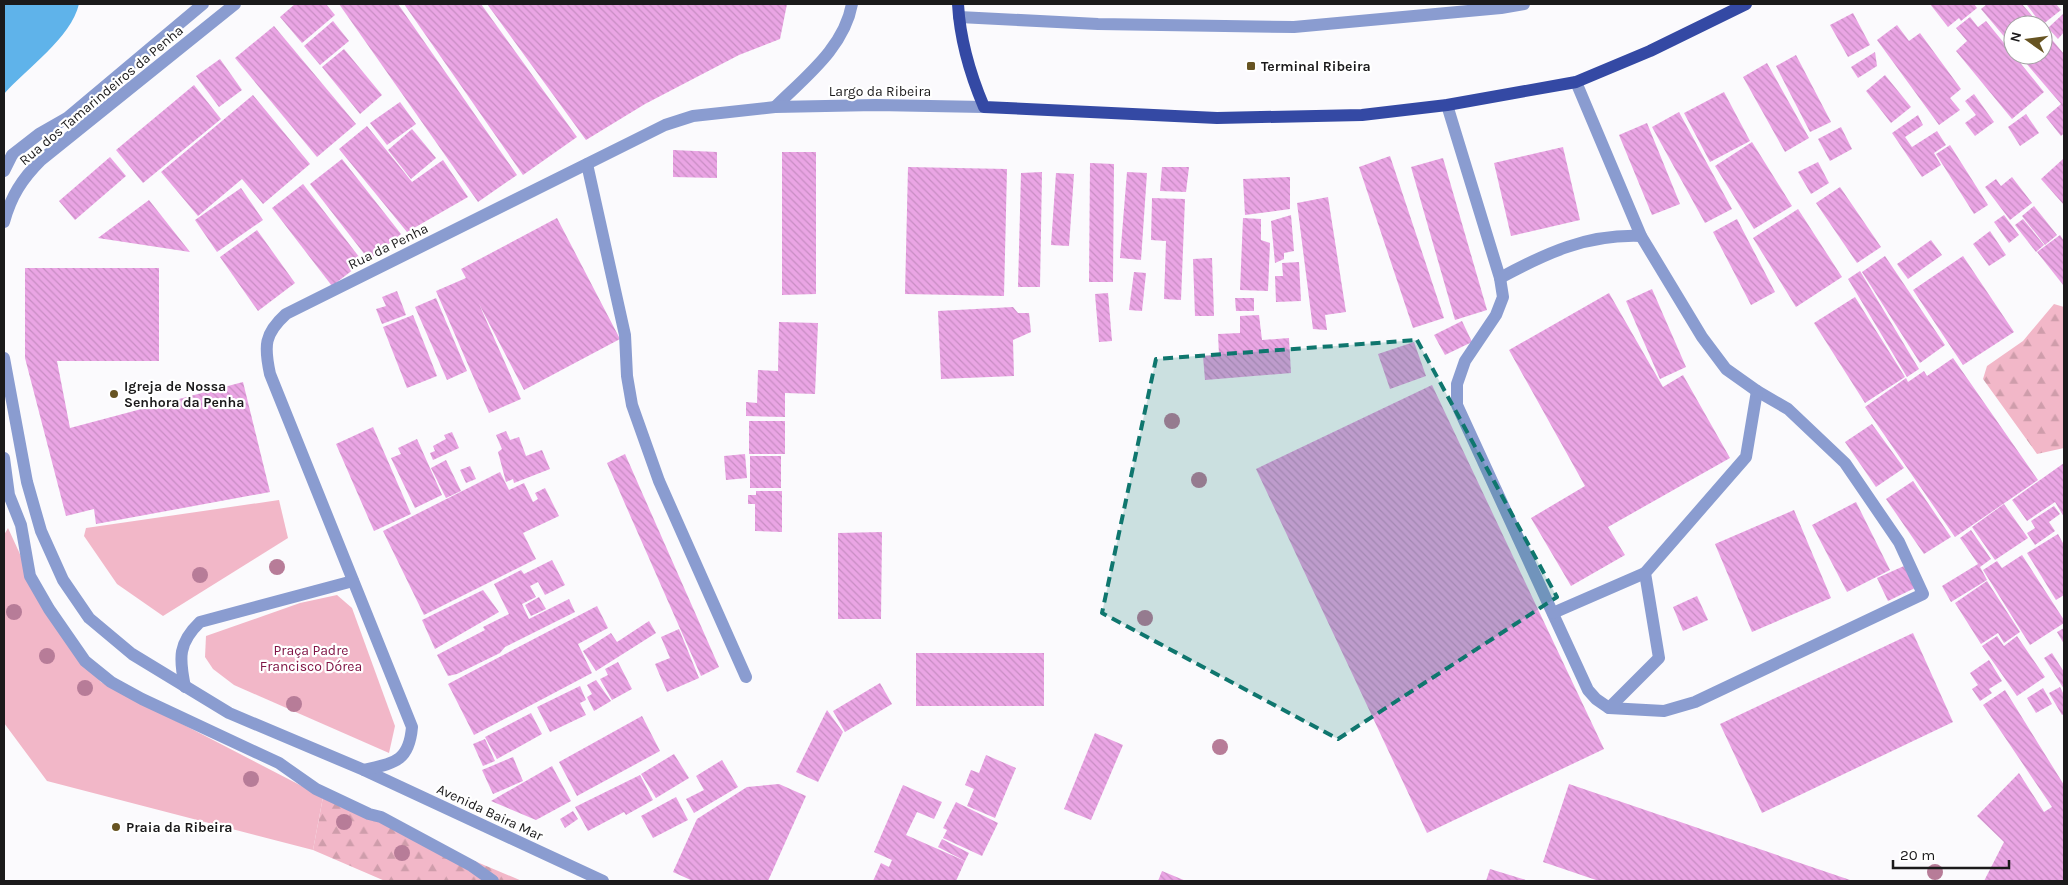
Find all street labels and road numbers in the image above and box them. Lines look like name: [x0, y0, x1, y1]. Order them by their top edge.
street label: Rua dos Tamarindeiros da Penha: [16, 22, 187, 169]
street label: Largo da Ribeira: [829, 83, 931, 100]
street label: Rua da Penha: [345, 220, 431, 273]
street label: Avenida Baira Mar: [434, 780, 546, 845]

